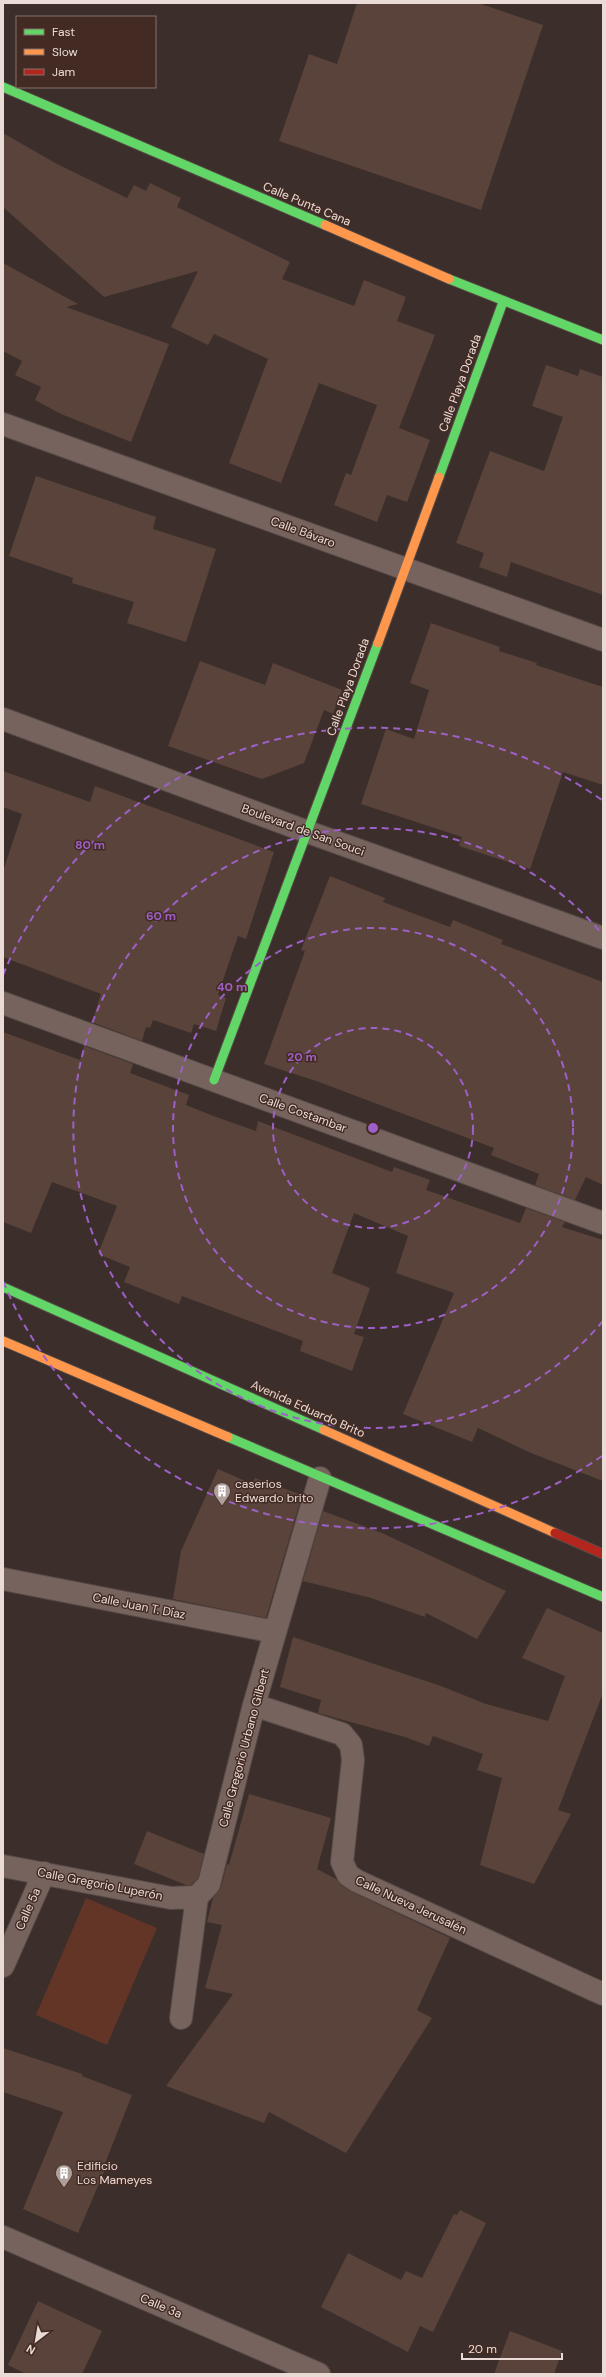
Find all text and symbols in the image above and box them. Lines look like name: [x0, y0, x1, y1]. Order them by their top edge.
legend: [16, 16, 156, 88]
text: Fast: [52, 24, 75, 40]
text: Slow: [52, 44, 78, 60]
text: Jam: [52, 64, 75, 80]
street label: Calle Punta Cana: [261, 178, 353, 230]
street label: Calle Playa Dorada: [435, 332, 485, 434]
street label: Calle Bávaro: [268, 513, 338, 551]
street label: Calle Playa Dorada: [323, 636, 373, 738]
street label: Boulevard de San Souci: [239, 800, 367, 860]
text: 80 m: [75, 837, 105, 853]
text: 60 m: [146, 908, 176, 924]
text: 40 m: [217, 979, 247, 995]
text: 20 m: [287, 1049, 317, 1065]
street label: Calle Costambar: [257, 1090, 350, 1137]
centre of rings: [366, 1121, 380, 1135]
street label: Avenida Eduardo Brito: [248, 1377, 368, 1441]
place label: caserios Edwardo brito: [235, 1476, 313, 1506]
building icon: caserios Edwardo brito: [212, 1481, 232, 1506]
street label: Calle Juan T. Díaz: [91, 1589, 187, 1623]
street label: Calle Gregorio Urbano Gilbert: [215, 1667, 273, 1829]
street label: Calle Gregorio Luperón: [36, 1864, 164, 1904]
street label: Calle Nueva Jerusalén: [353, 1872, 469, 1938]
street label: Calle 5a: [12, 1885, 44, 1933]
place label: Edificio Los Mameyes: [77, 2158, 152, 2188]
building icon: Edificio Los Mameyes: [54, 2163, 74, 2188]
street label: Calle 3a: [138, 2290, 184, 2322]
north arrow: [16, 2321, 56, 2361]
scale bar: [462, 2335, 562, 2361]
text: 20 m: [468, 2341, 497, 2357]
text: N: [24, 2342, 38, 2358]

